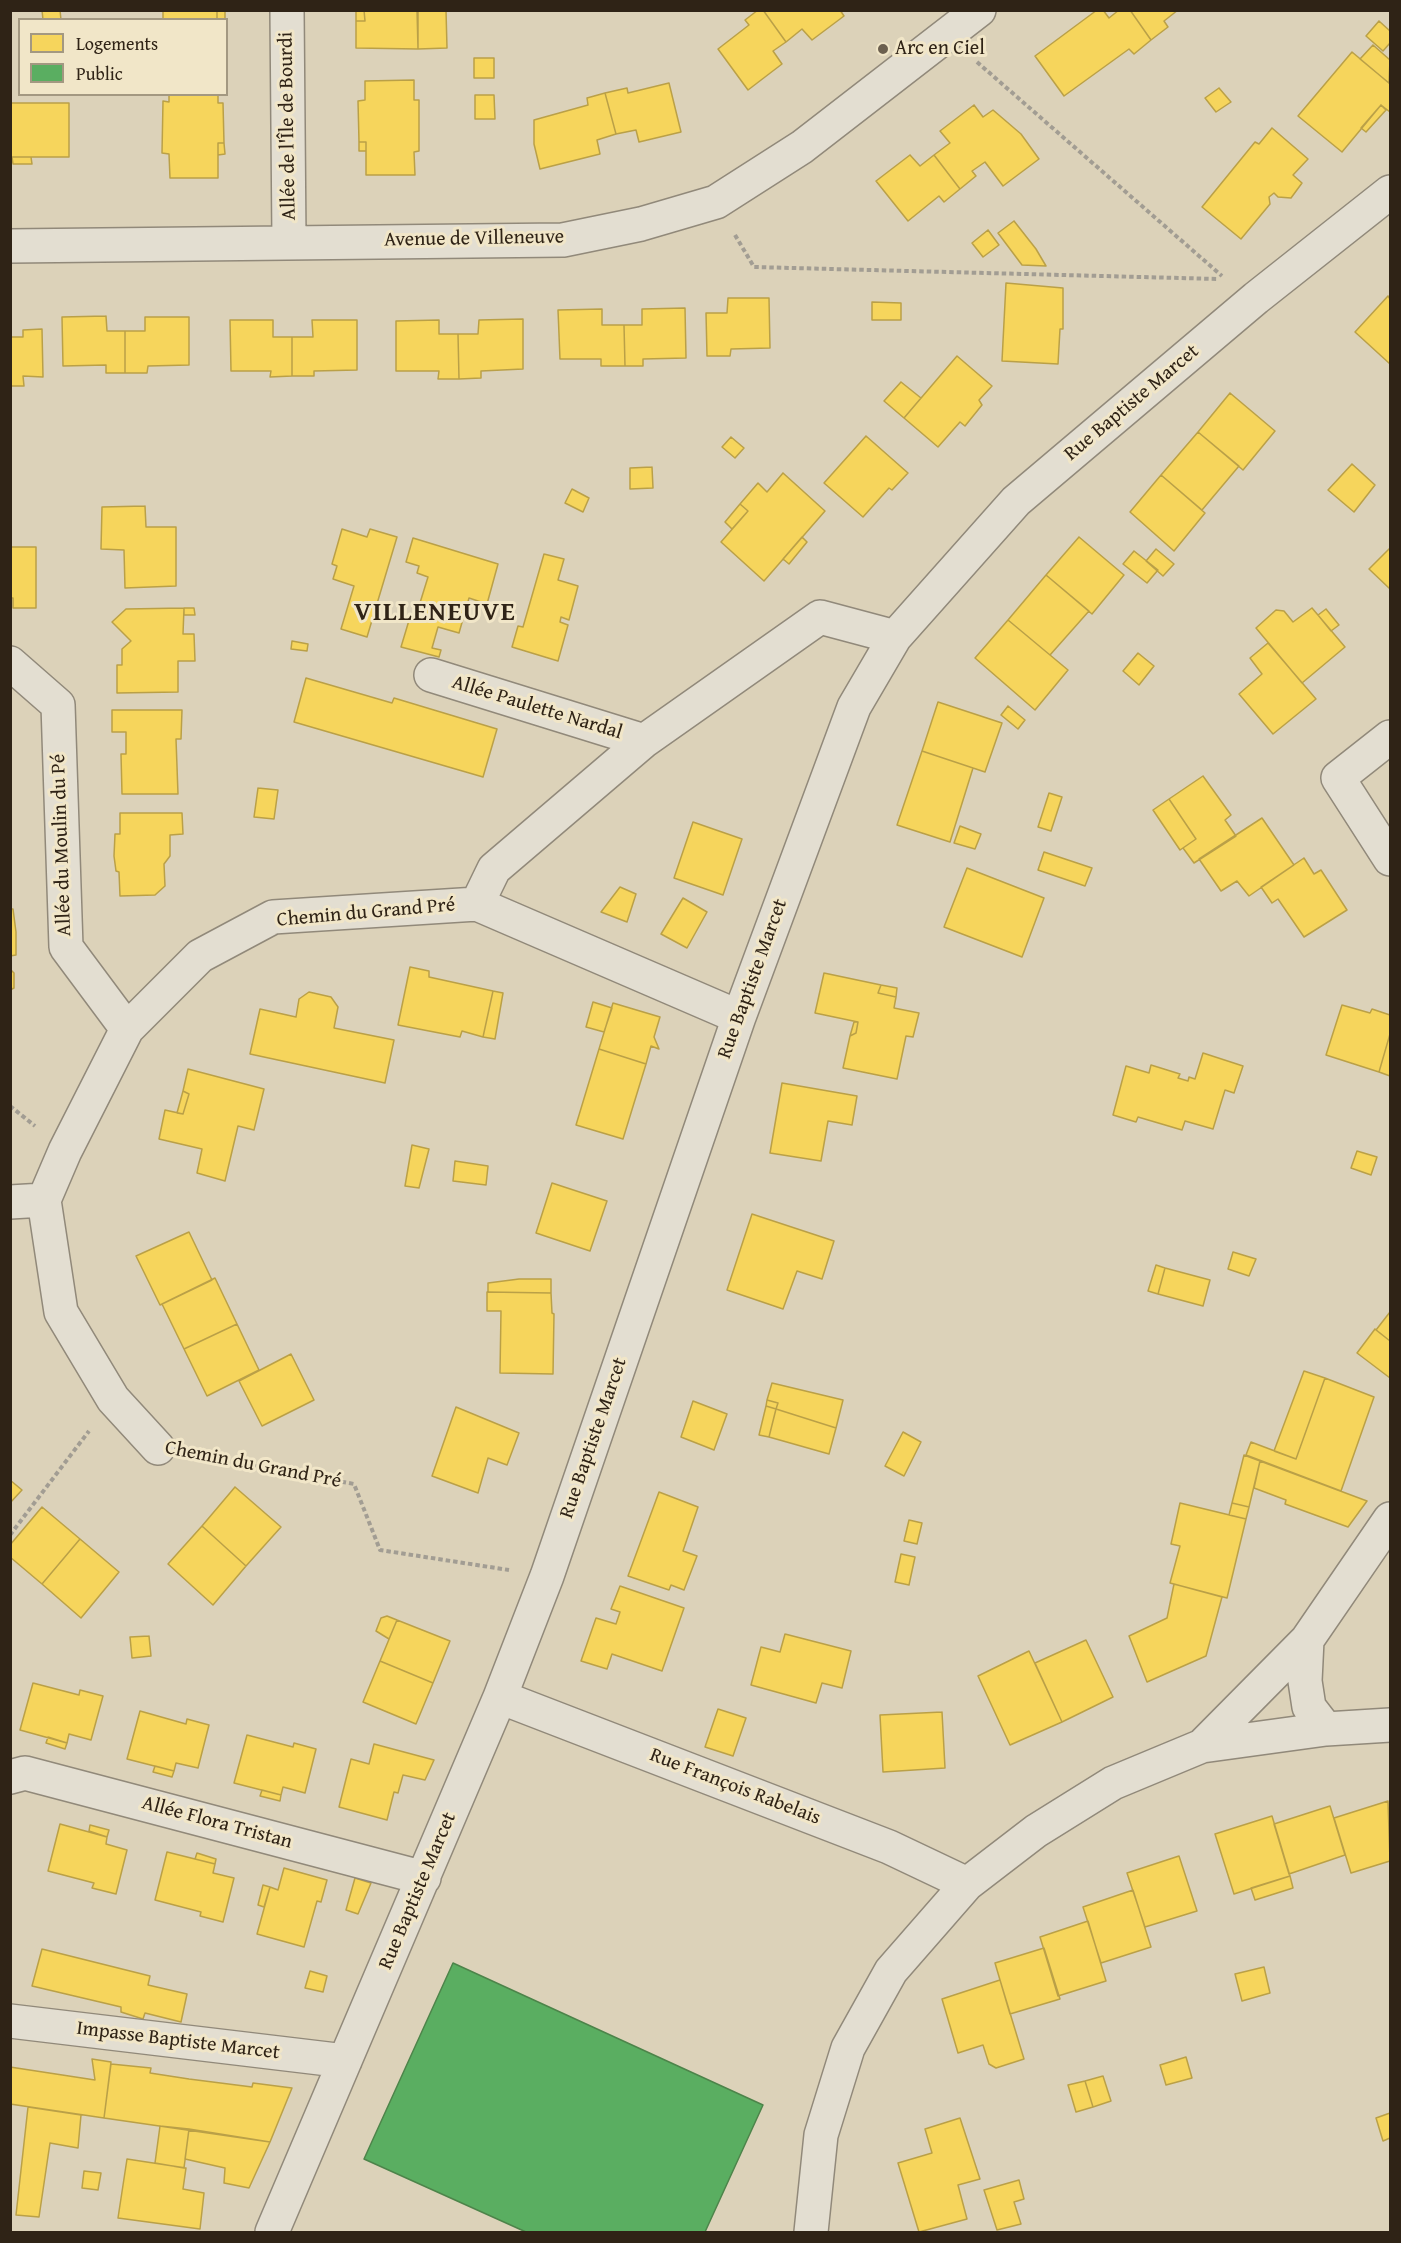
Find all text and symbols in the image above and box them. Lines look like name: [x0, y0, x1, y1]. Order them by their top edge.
legend: [18, 18, 228, 96]
text: Logements: [76, 30, 158, 57]
street label: Allée de l'Île de Bourdi: [274, 32, 302, 220]
place label: Arc en Ciel: [895, 37, 985, 61]
marker: Arc en Ciel: [876, 42, 890, 56]
text: Public: [76, 60, 123, 87]
street label: Avenue de Villeneuve: [384, 225, 564, 253]
street label: Rue Baptiste Marcet: [1060, 340, 1204, 466]
district label: VILLENEUVE: [354, 597, 516, 629]
street label: Allée Paulette Nardal: [449, 671, 625, 745]
street label: Allée du Moulin du Pé: [47, 753, 77, 937]
street label: Chemin du Grand Pré: [276, 893, 456, 933]
street label: Rue Baptiste Marcet: [713, 896, 793, 1062]
street label: Rue Baptiste Marcet: [555, 1355, 633, 1521]
street label: Chemin du Grand Pré: [163, 1436, 343, 1494]
street label: Rue François Rabelais: [646, 1743, 824, 1831]
street label: Allée Flora Tristan: [139, 1791, 295, 1855]
street label: Rue Baptiste Marcet: [374, 1809, 462, 1973]
street label: Impasse Baptiste Marcet: [75, 2017, 281, 2065]

